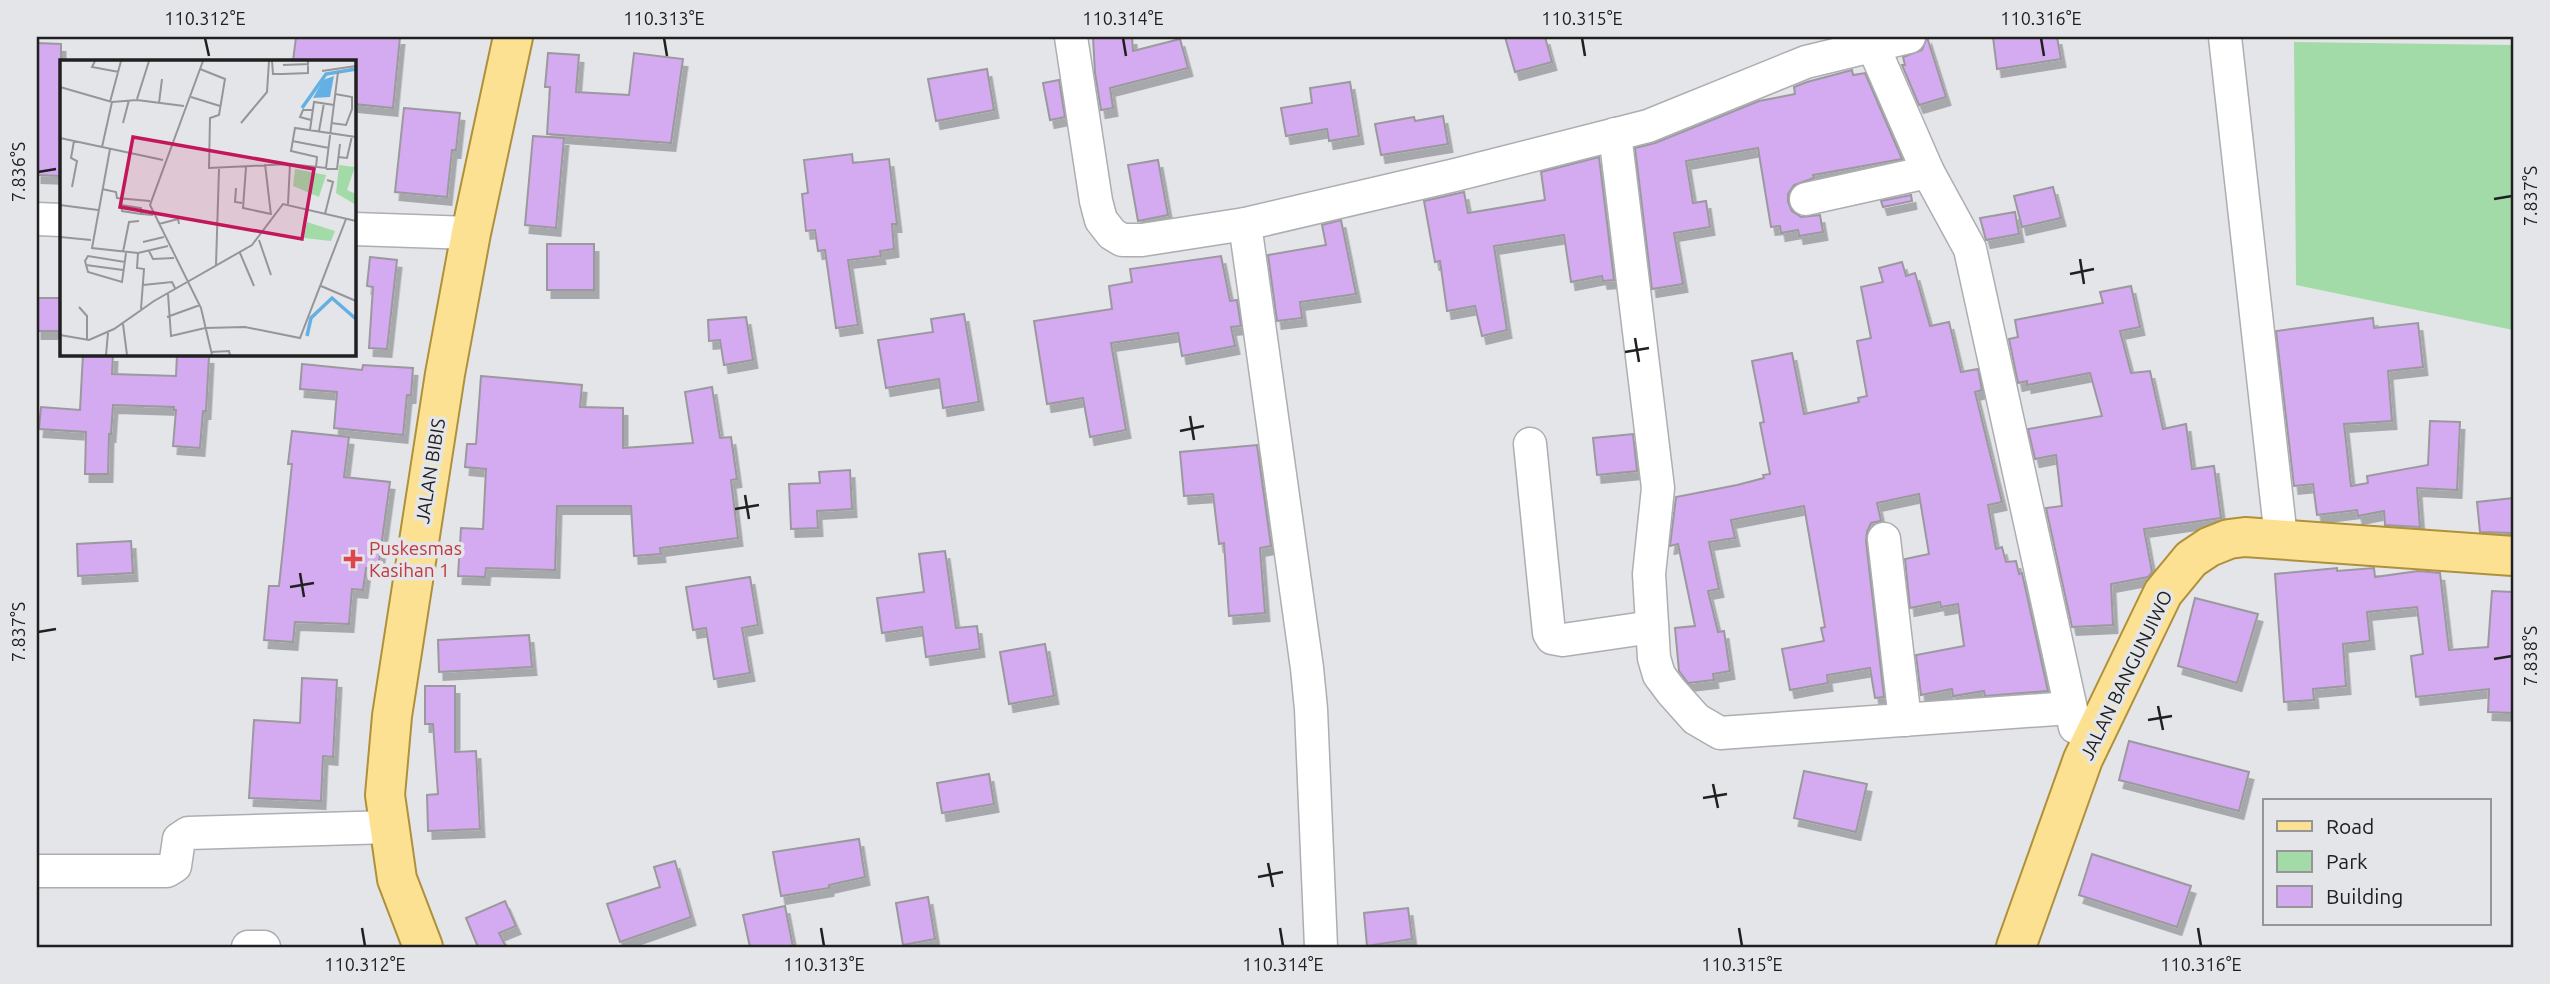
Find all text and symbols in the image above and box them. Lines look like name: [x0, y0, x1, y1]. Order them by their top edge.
text: 110.312°E: [164, 8, 246, 28]
text: 110.313°E: [623, 8, 705, 28]
text: 110.314°E: [1082, 8, 1164, 28]
text: 110.315°E: [1541, 8, 1623, 28]
text: 110.316°E: [2000, 8, 2082, 28]
inset map: [60, 60, 355, 355]
text: 7.836°S: [8, 142, 28, 202]
text: 7.837°S: [2520, 166, 2540, 226]
street label: JALAN BIBIS: [411, 417, 449, 525]
place label: Puskesmas Kasihan 1: [369, 537, 462, 581]
marker: Puskesmas Kasihan 1: [343, 549, 363, 569]
street label: JALAN BANGUNJIWO: [2075, 587, 2177, 763]
text: 7.837°S: [8, 602, 28, 662]
text: 7.838°S: [2520, 626, 2540, 686]
legend: [2263, 799, 2490, 925]
text: Road: [2326, 814, 2374, 838]
text: Park: [2326, 849, 2368, 873]
text: Building: [2326, 884, 2403, 908]
text: 110.312°E: [324, 954, 406, 974]
text: 110.313°E: [783, 954, 865, 974]
text: 110.314°E: [1242, 954, 1324, 974]
text: 110.315°E: [1701, 954, 1783, 974]
text: 110.316°E: [2160, 954, 2242, 974]

